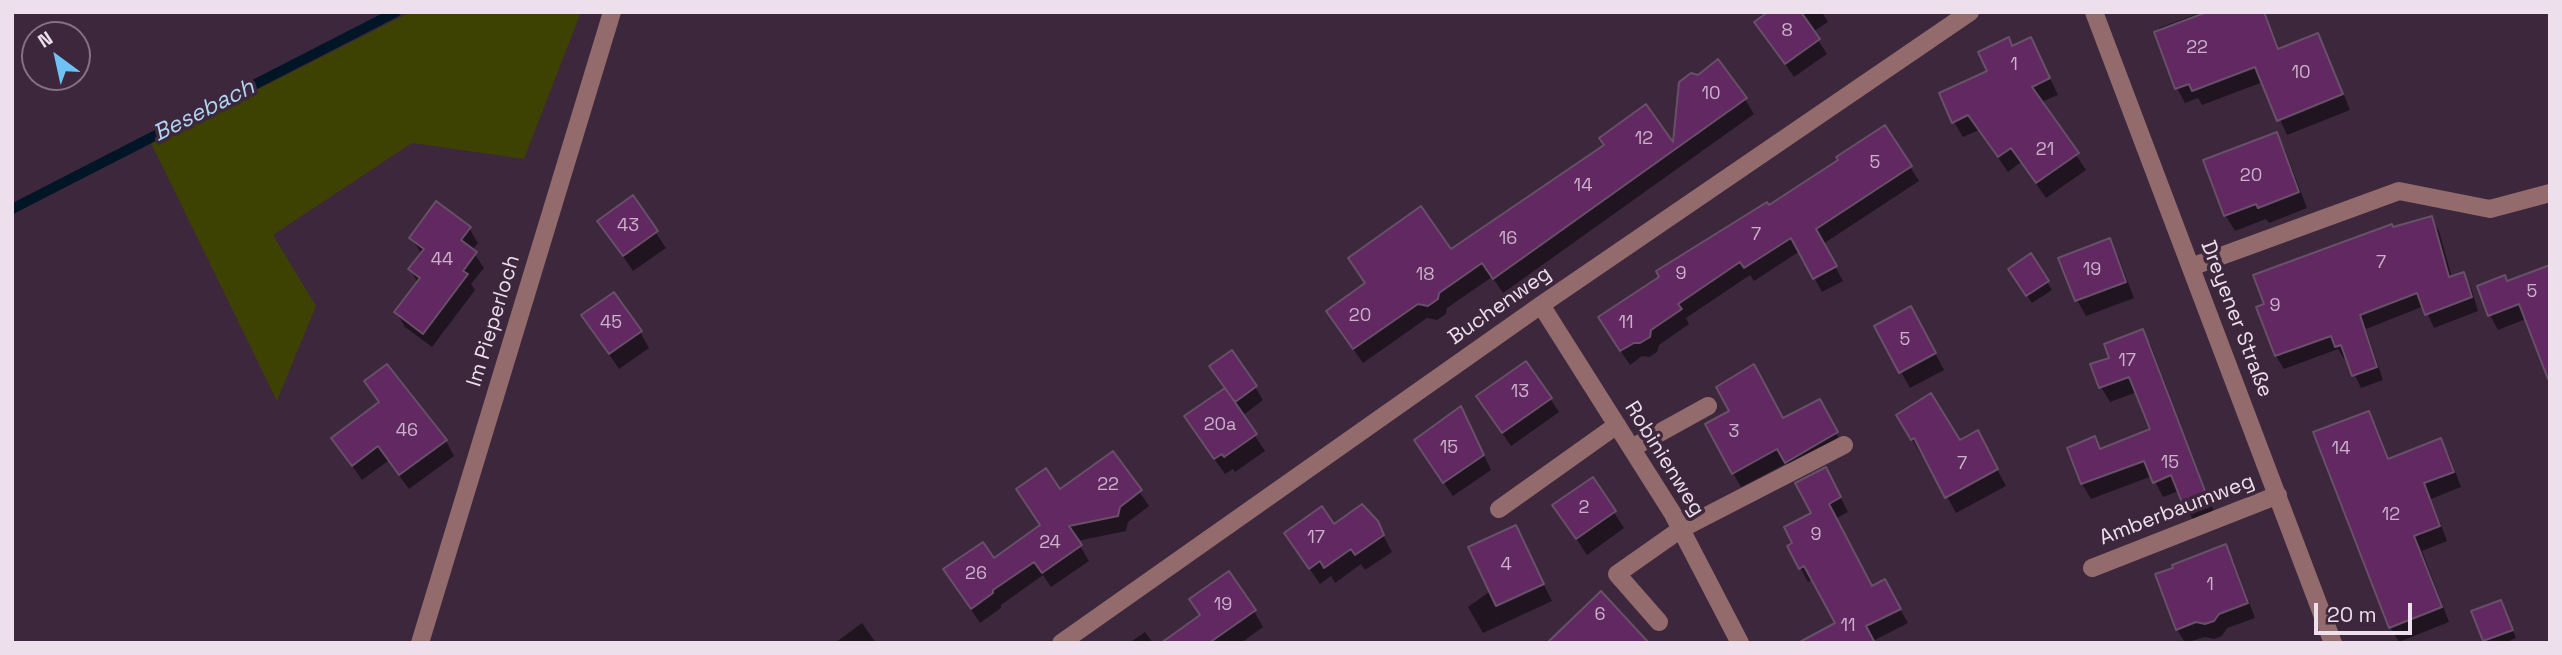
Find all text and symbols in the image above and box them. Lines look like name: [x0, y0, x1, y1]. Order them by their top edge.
house number: 8: [1781, 20, 1793, 42]
north arrow: [21, 21, 91, 91]
text: N: [33, 26, 58, 54]
house number: 22: [2186, 37, 2208, 59]
house number: 1: [2010, 54, 2018, 76]
house number: 10: [2291, 62, 2311, 84]
water label: Besebach: [149, 74, 259, 148]
house number: 10: [1701, 83, 1721, 105]
house number: 12: [1635, 128, 1653, 150]
house number: 21: [2036, 139, 2054, 161]
house number: 5: [1870, 152, 1880, 174]
house number: 20: [2240, 165, 2262, 187]
house number: 14: [1574, 175, 1592, 197]
house number: 43: [617, 215, 639, 237]
house number: 7: [1751, 224, 1761, 246]
house number: 16: [1499, 228, 1517, 250]
street label: Dreyener Straße: [2195, 237, 2277, 401]
house number: 44: [431, 249, 453, 271]
street label: Im Pieperloch: [462, 252, 526, 390]
house number: 7: [2376, 252, 2386, 274]
house number: 19: [2083, 259, 2101, 281]
street label: Buchenweg: [1444, 261, 1556, 351]
house number: 9: [1675, 263, 1687, 285]
house number: 18: [1416, 264, 1434, 286]
house number: 5: [2527, 281, 2537, 303]
house number: 9: [2269, 295, 2281, 317]
house number: 20: [1349, 305, 1371, 327]
house number: 45: [600, 312, 622, 334]
house number: 11: [1618, 312, 1634, 334]
house number: 5: [1900, 329, 1910, 351]
house number: 17: [2118, 350, 2136, 372]
house number: 13: [1511, 381, 1529, 403]
street label: Robinienweg: [1619, 397, 1709, 521]
house number: 20a: [1204, 414, 1236, 436]
house number: 46: [396, 420, 418, 442]
house number: 3: [1729, 421, 1739, 443]
house number: 15: [1440, 437, 1458, 459]
house number: 14: [2332, 438, 2350, 460]
house number: 15: [2161, 452, 2179, 474]
house number: 7: [1957, 453, 1967, 475]
street label: Amberbaumweg: [2096, 469, 2258, 551]
house number: 22: [1097, 474, 1119, 496]
house number: 2: [1579, 497, 1589, 519]
house number: 12: [2382, 504, 2400, 526]
house number: 9: [1810, 524, 1822, 546]
house number: 17: [1307, 527, 1325, 549]
house number: 24: [1039, 532, 1061, 554]
house number: 4: [1500, 554, 1512, 576]
house number: 26: [965, 563, 987, 585]
house number: 1: [2206, 574, 2214, 596]
scale bar: [2317, 588, 2415, 632]
house number: 19: [1214, 594, 1232, 616]
text: 20 m: [2327, 601, 2377, 628]
house number: 6: [1594, 604, 1606, 626]
house number: 11: [1840, 615, 1856, 637]

